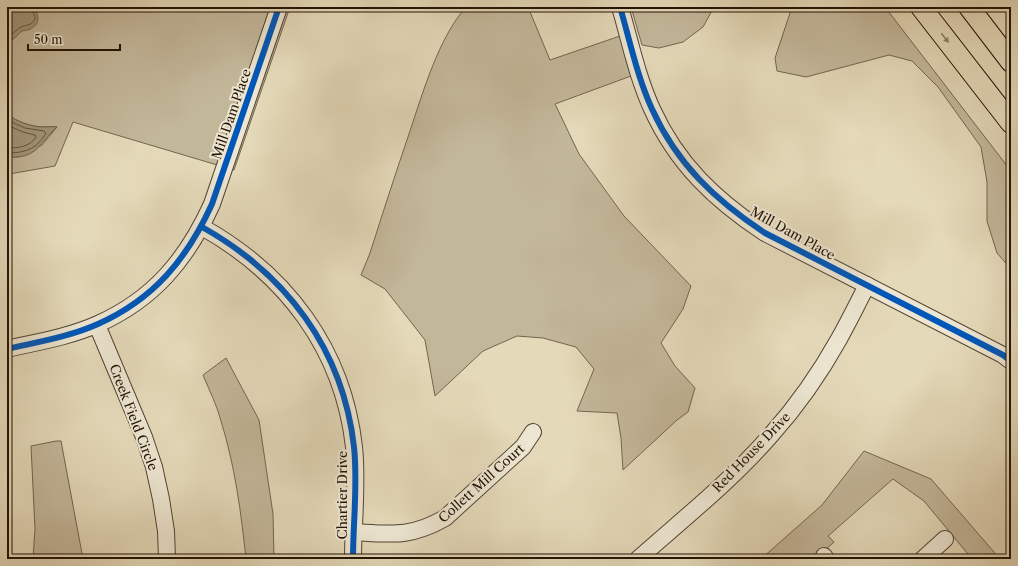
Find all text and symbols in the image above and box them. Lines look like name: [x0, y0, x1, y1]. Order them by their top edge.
scale bar: [28, 26, 120, 52]
text: 50 m: [34, 32, 63, 47]
one-way arrow: [941, 32, 949, 43]
street label: Mill Dam Place: [208, 67, 254, 161]
street label: Mill Dam Place: [748, 203, 838, 263]
street label: Creek Field Circle: [106, 362, 162, 472]
street label: Red House Drive: [709, 409, 793, 495]
street label: Collett Mill Court: [435, 440, 528, 526]
street label: Chartier Drive: [334, 451, 350, 539]

